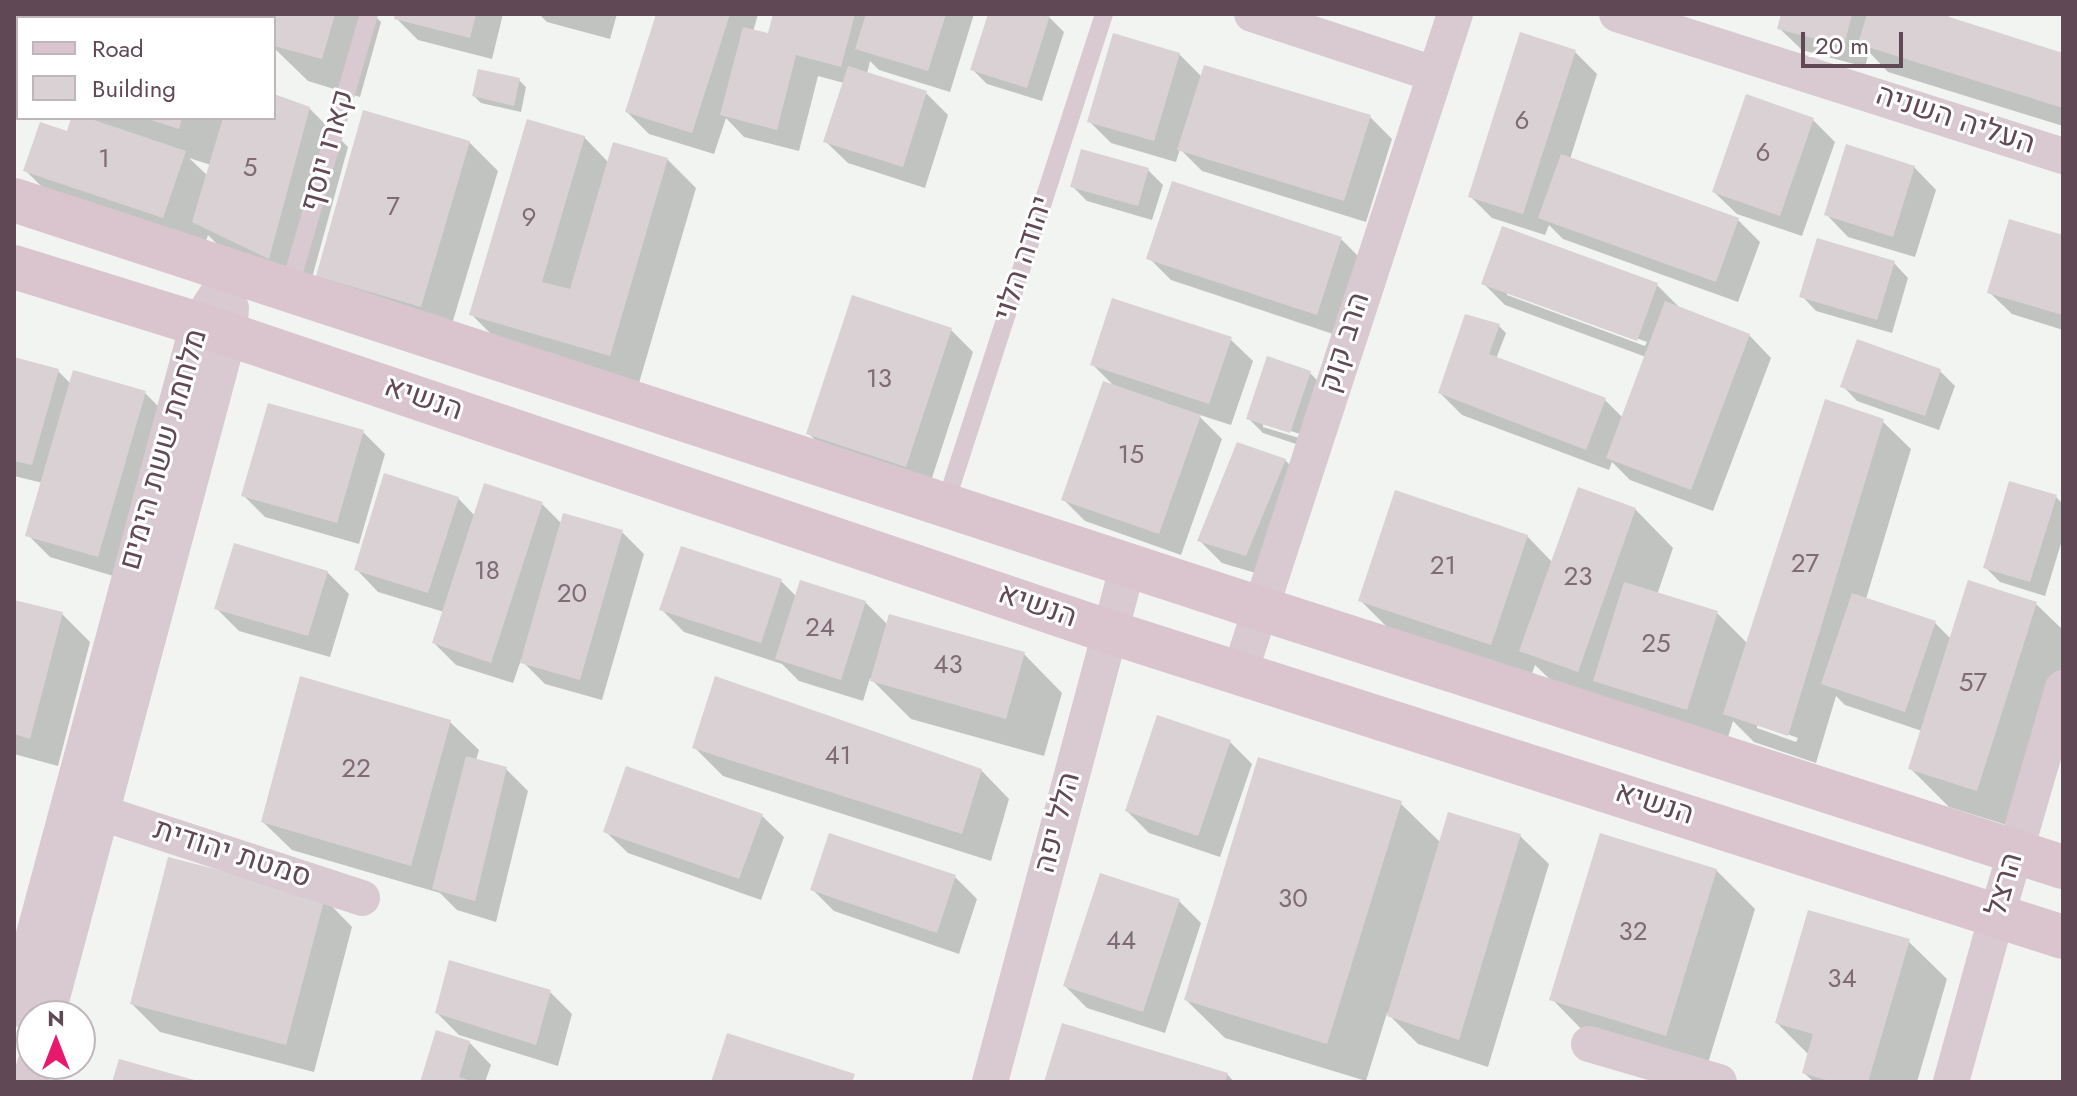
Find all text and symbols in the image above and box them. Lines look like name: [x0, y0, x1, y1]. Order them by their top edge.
legend: [16, 16, 276, 120]
scale bar: [1805, 16, 1907, 66]
text: 20 m: [1815, 28, 1869, 63]
text: Road: [92, 31, 144, 66]
text: Building: [92, 71, 176, 106]
street label: העליה השניה: [1871, 78, 2039, 164]
street label: קארו יוסף: [294, 86, 364, 216]
house number: 6: [1515, 107, 1529, 139]
house number: 6: [1756, 139, 1770, 171]
house number: 1: [98, 145, 110, 177]
house number: 5: [243, 154, 257, 186]
street label: יהודה הלוי: [988, 192, 1062, 326]
house number: 7: [386, 193, 400, 225]
house number: 9: [522, 204, 536, 236]
street label: הרב קוק: [1313, 288, 1379, 398]
street label: מלחמת ששת הימים: [113, 326, 217, 574]
house number: 13: [866, 365, 892, 397]
street label: הנשיא: [379, 370, 467, 430]
house number: 15: [1118, 441, 1144, 473]
house number: 27: [1791, 550, 1819, 582]
house number: 21: [1430, 552, 1456, 584]
house number: 18: [474, 557, 500, 589]
house number: 23: [1564, 563, 1592, 595]
street label: הנשיא: [993, 577, 1081, 637]
house number: 20: [557, 580, 587, 612]
house number: 24: [805, 614, 835, 646]
house number: 25: [1641, 630, 1671, 662]
house number: 43: [933, 651, 963, 683]
house number: 57: [1959, 669, 1987, 701]
house number: 41: [825, 742, 851, 774]
house number: 22: [341, 755, 371, 787]
street label: הלל יפה: [1028, 769, 1090, 877]
street label: הנשיא: [1610, 775, 1698, 835]
street label: סמטת יהודית: [149, 813, 315, 897]
street label: הרצל: [1980, 849, 2032, 921]
house number: 30: [1278, 885, 1308, 917]
house number: 32: [1619, 918, 1647, 950]
house number: 44: [1106, 927, 1136, 959]
house number: 34: [1827, 965, 1857, 997]
north arrow: [16, 1000, 96, 1080]
text: N: [47, 1002, 65, 1034]

